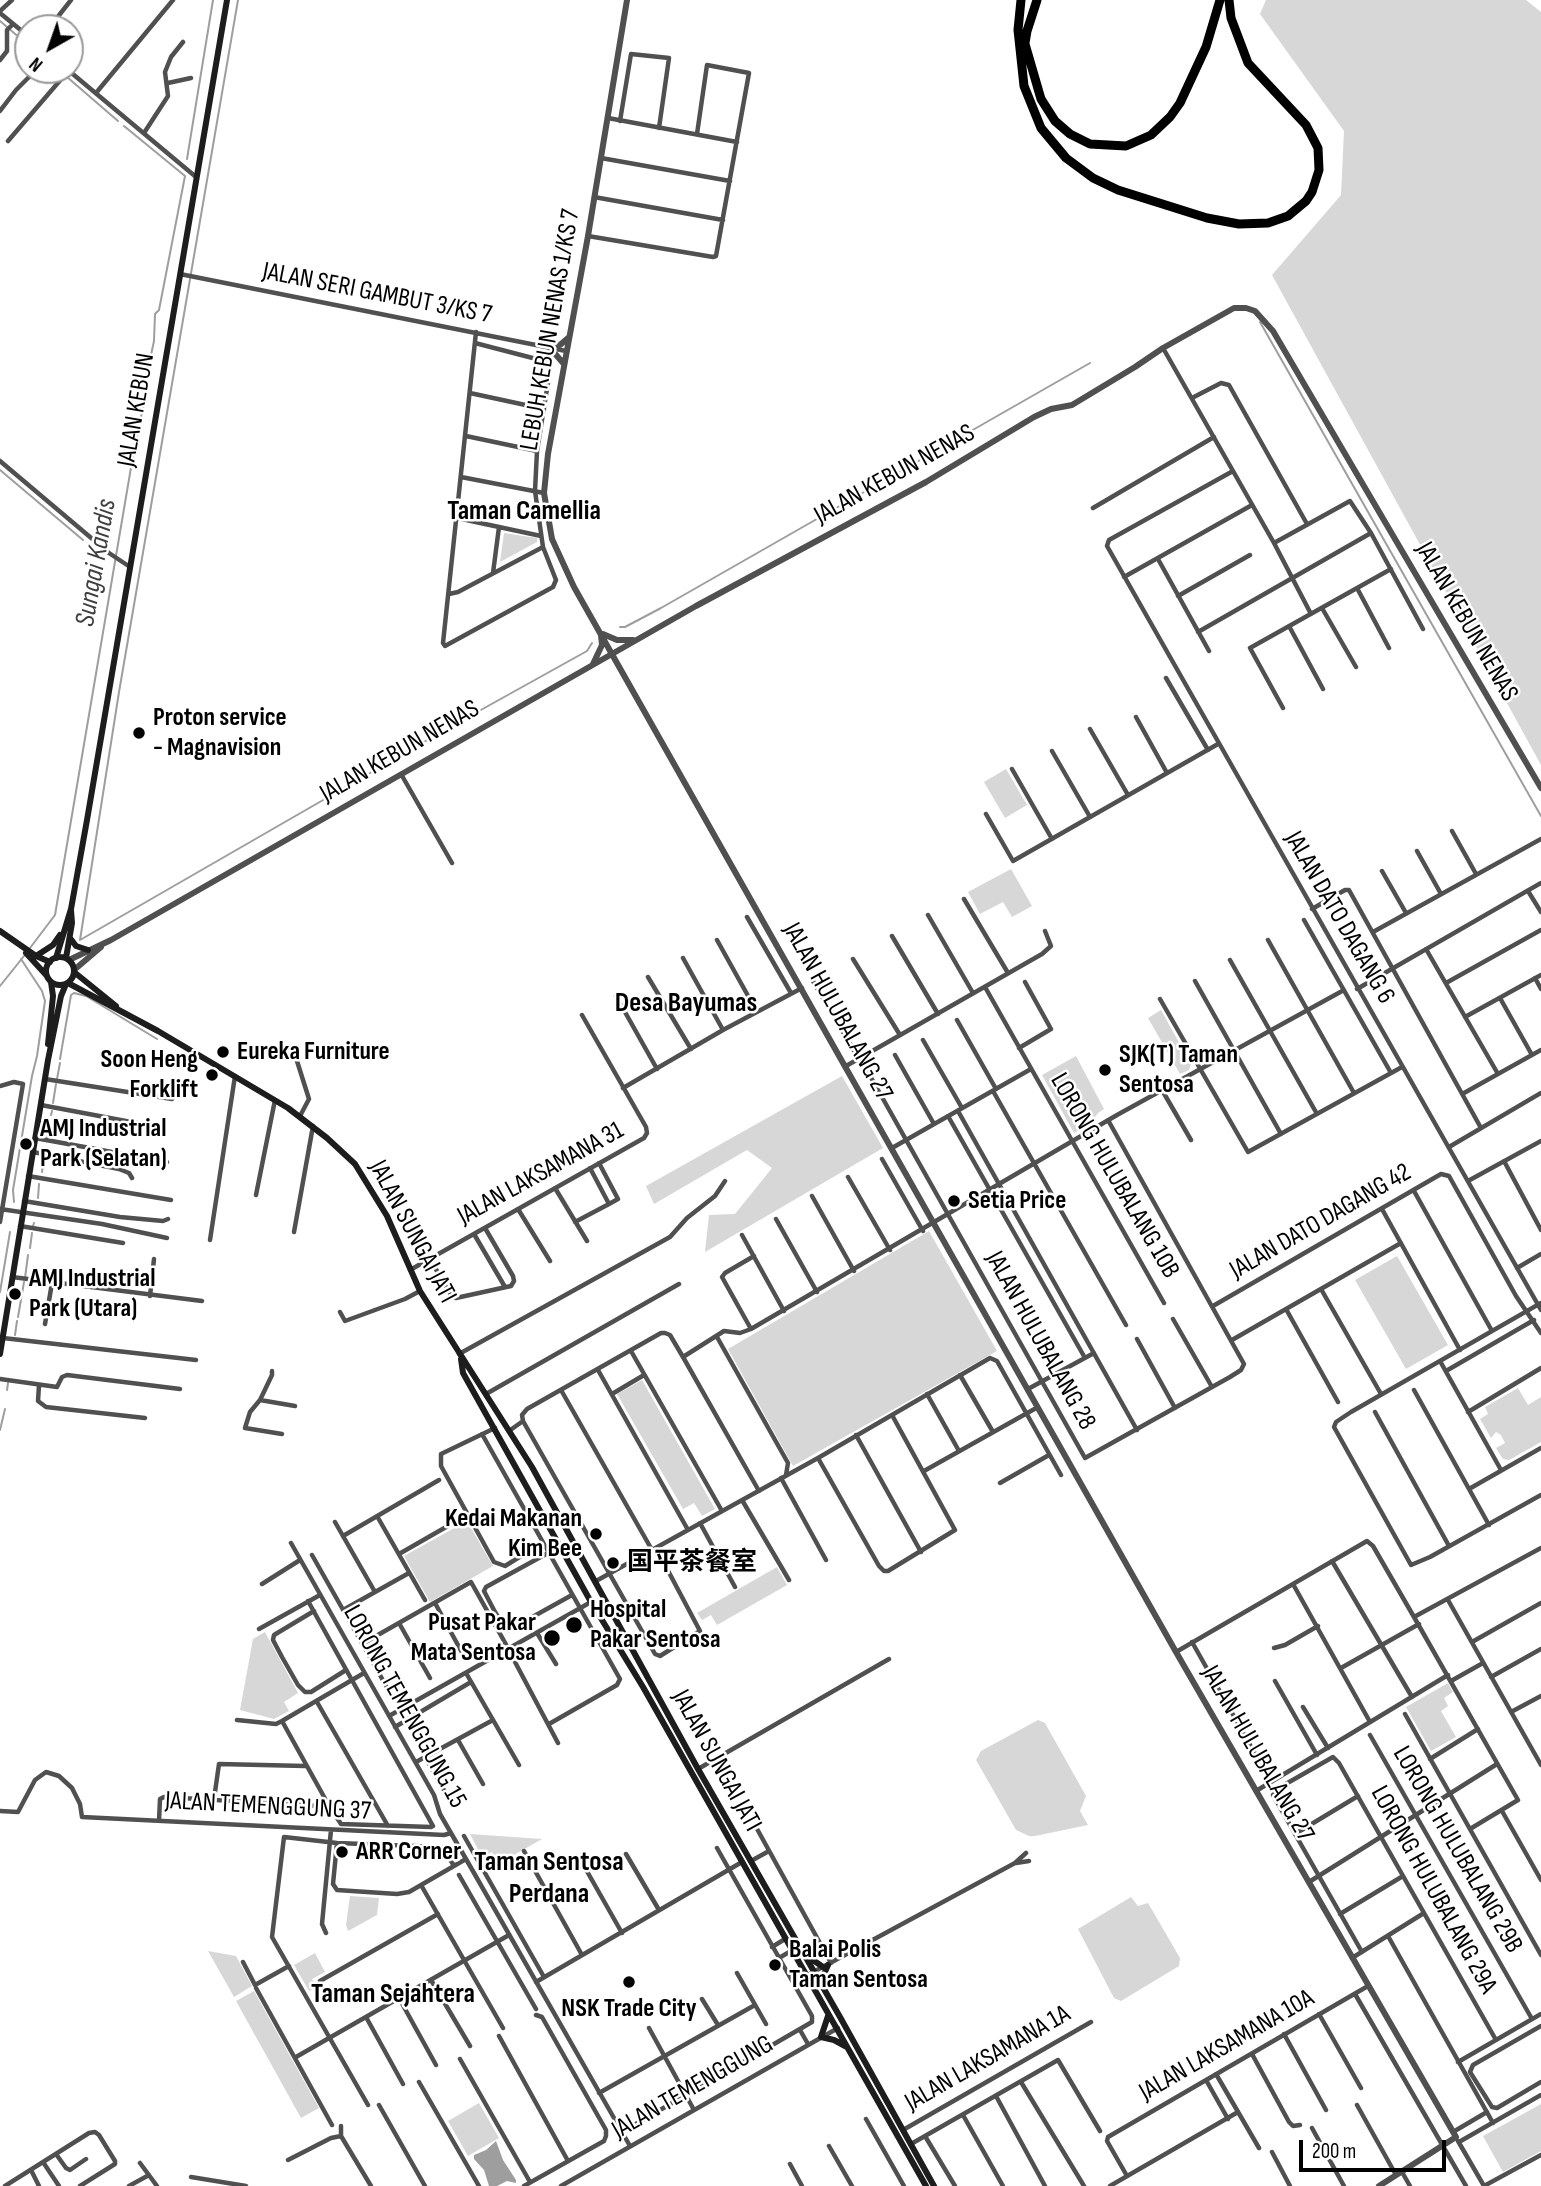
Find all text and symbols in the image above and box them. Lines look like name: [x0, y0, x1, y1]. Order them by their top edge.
north arrow: [14, 14, 84, 84]
text: N: [25, 52, 48, 76]
street label: LEBUH KEBUN NENAS 1/KS 7: [514, 207, 588, 453]
street label: JALAN SERI GAMBUT 3/KS 7: [260, 256, 494, 332]
street label: JALAN KEBUN: [112, 351, 162, 469]
street label: JALAN KEBUN NENAS: [809, 418, 981, 532]
district label: Taman Camellia: [447, 495, 601, 529]
water label: Sungai Kandis: [69, 497, 125, 629]
street label: JALAN KEBUN NENAS: [1408, 537, 1524, 707]
street label: JALAN KEBUN NENAS: [315, 694, 485, 810]
place label: Proton service - Magnavision: [153, 702, 287, 764]
marker: Proton service - Magnavision: [131, 725, 147, 741]
street label: JALAN DATO DAGANG 6: [1277, 826, 1401, 1010]
street label: JALAN HULUBALANG 27: [775, 918, 899, 1106]
district label: Desa Bayumas: [615, 987, 757, 1021]
place label: Eureka Furniture: [237, 1036, 390, 1068]
place label: SJK(T) Taman Sentosa: [1119, 1039, 1238, 1100]
place label: Soon Heng Forklift: [101, 1044, 198, 1106]
marker: Eureka Furniture: [215, 1044, 231, 1060]
marker: SJK(T) Taman Sentosa: [1097, 1062, 1113, 1078]
marker: Soon Heng Forklift: [204, 1067, 220, 1083]
street label: LORONG HULUBALANG 10B: [1043, 1068, 1185, 1284]
place label: AMJ Industrial Park (Selatan): [40, 1113, 167, 1174]
street label: JALAN LAKSAMANA 31: [453, 1116, 629, 1232]
marker: AMJ Industrial Park (Selatan): [18, 1136, 34, 1152]
street label: JALAN SUNGAI JATI: [361, 1155, 463, 1309]
street label: JALAN DATO DAGANG 42: [1225, 1157, 1417, 1287]
place label: Setia Price: [968, 1185, 1066, 1217]
marker: Setia Price: [946, 1193, 962, 1209]
street label: JALAN HULUBALANG 28: [978, 1246, 1102, 1436]
place label: AMJ Industrial Park (Utara): [29, 1263, 156, 1324]
marker: AMJ Industrial Park (Utara): [7, 1286, 23, 1302]
place label: Kedai Makanan Kim Bee: [445, 1503, 582, 1564]
marker: Kedai Makanan Kim Bee: [588, 1526, 604, 1542]
place label: 国平茶餐室: [627, 1547, 757, 1579]
marker: 国平茶餐室: [605, 1555, 621, 1571]
place label: Hospital Pakar Sentosa: [590, 1594, 721, 1656]
street label: LORONG TEMENGGUNG 15: [335, 1600, 473, 1814]
place label: Pusat Pakar Mata Sentosa: [411, 1607, 536, 1668]
marker: Hospital Pakar Sentosa: [564, 1615, 584, 1635]
marker: Pusat Pakar Mata Sentosa: [542, 1628, 562, 1648]
street label: JALAN HULUBALANG 27: [1194, 1660, 1320, 1848]
street label: JALAN SUNGAI JATI: [664, 1685, 768, 1837]
street label: LORONG HULUBALANG 29B: [1385, 1741, 1529, 1959]
street label: LORONG HULUBALANG 29A: [1363, 1781, 1503, 1999]
street label: JALAN TEMENGGUNG 37: [164, 1786, 372, 1828]
place label: ARR Corner: [356, 1836, 461, 1868]
marker: ARR Corner: [334, 1844, 350, 1860]
district label: Taman Sentosa Perdana: [474, 1846, 624, 1912]
place label: Balai Polis Taman Sentosa: [789, 1934, 928, 1996]
marker: Balai Polis Taman Sentosa: [767, 1957, 783, 1973]
marker: NSK Trade City: [621, 1974, 637, 1990]
district label: Taman Sejahtera: [311, 1978, 475, 2012]
street label: JALAN LAKSAMANA 10A: [1134, 1983, 1320, 2109]
place label: NSK Trade City: [561, 1993, 697, 2025]
street label: JALAN LAKSAMANA 1A: [900, 1999, 1076, 2119]
street label: JALAN TEMENGGUNG: [607, 2029, 779, 2147]
scale bar: [1303, 2126, 1450, 2170]
text: 200 m: [1312, 2139, 1356, 2164]

